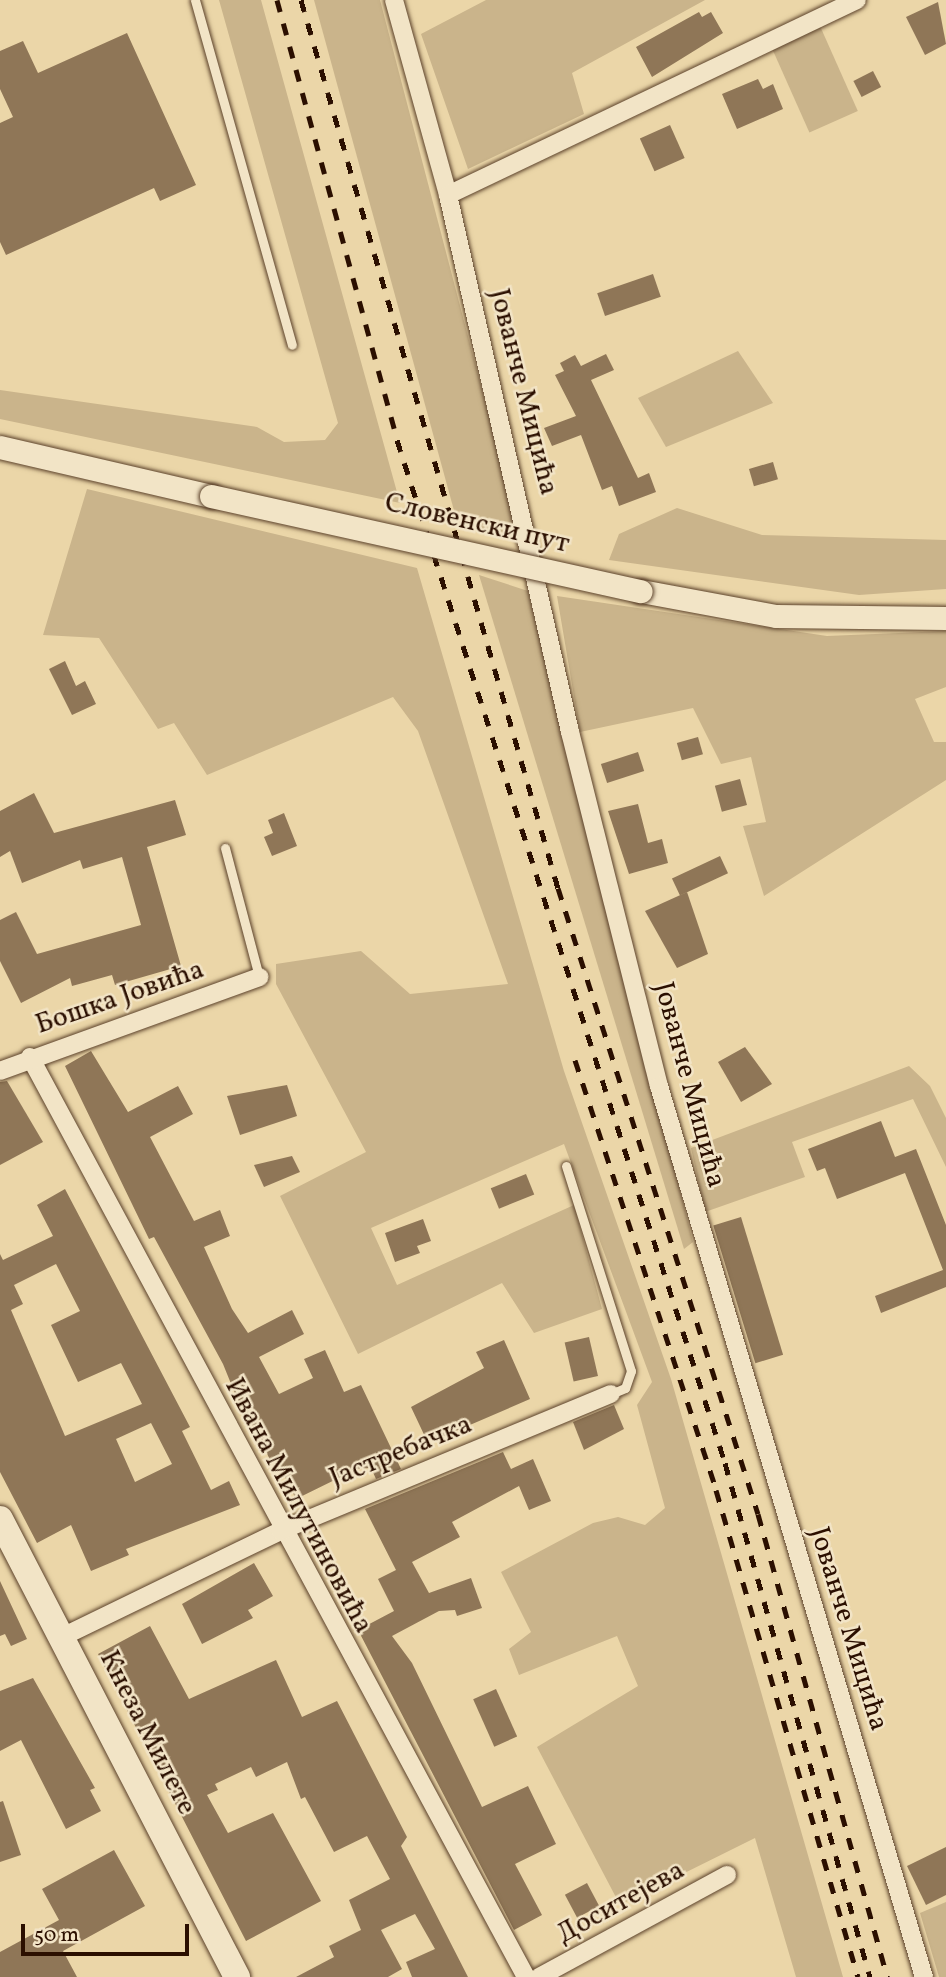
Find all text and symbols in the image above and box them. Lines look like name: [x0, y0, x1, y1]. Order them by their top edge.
street label: Јованче Мицића: [481, 285, 565, 499]
street label: Словенски пут: [381, 486, 573, 562]
street label: Бошка Јовића: [31, 953, 209, 1043]
street label: Јованче Мицића: [645, 979, 733, 1191]
street label: Ивана Милутиновића: [216, 1373, 380, 1639]
street label: Јастребачка: [325, 1408, 477, 1496]
street label: Јованче Мицића: [801, 1523, 895, 1735]
street label: Кнеза Милете: [91, 1645, 203, 1821]
street label: Доситејева: [551, 1854, 691, 1952]
scale bar: [24, 1910, 192, 1954]
text: 50 m: [34, 1921, 79, 1950]

